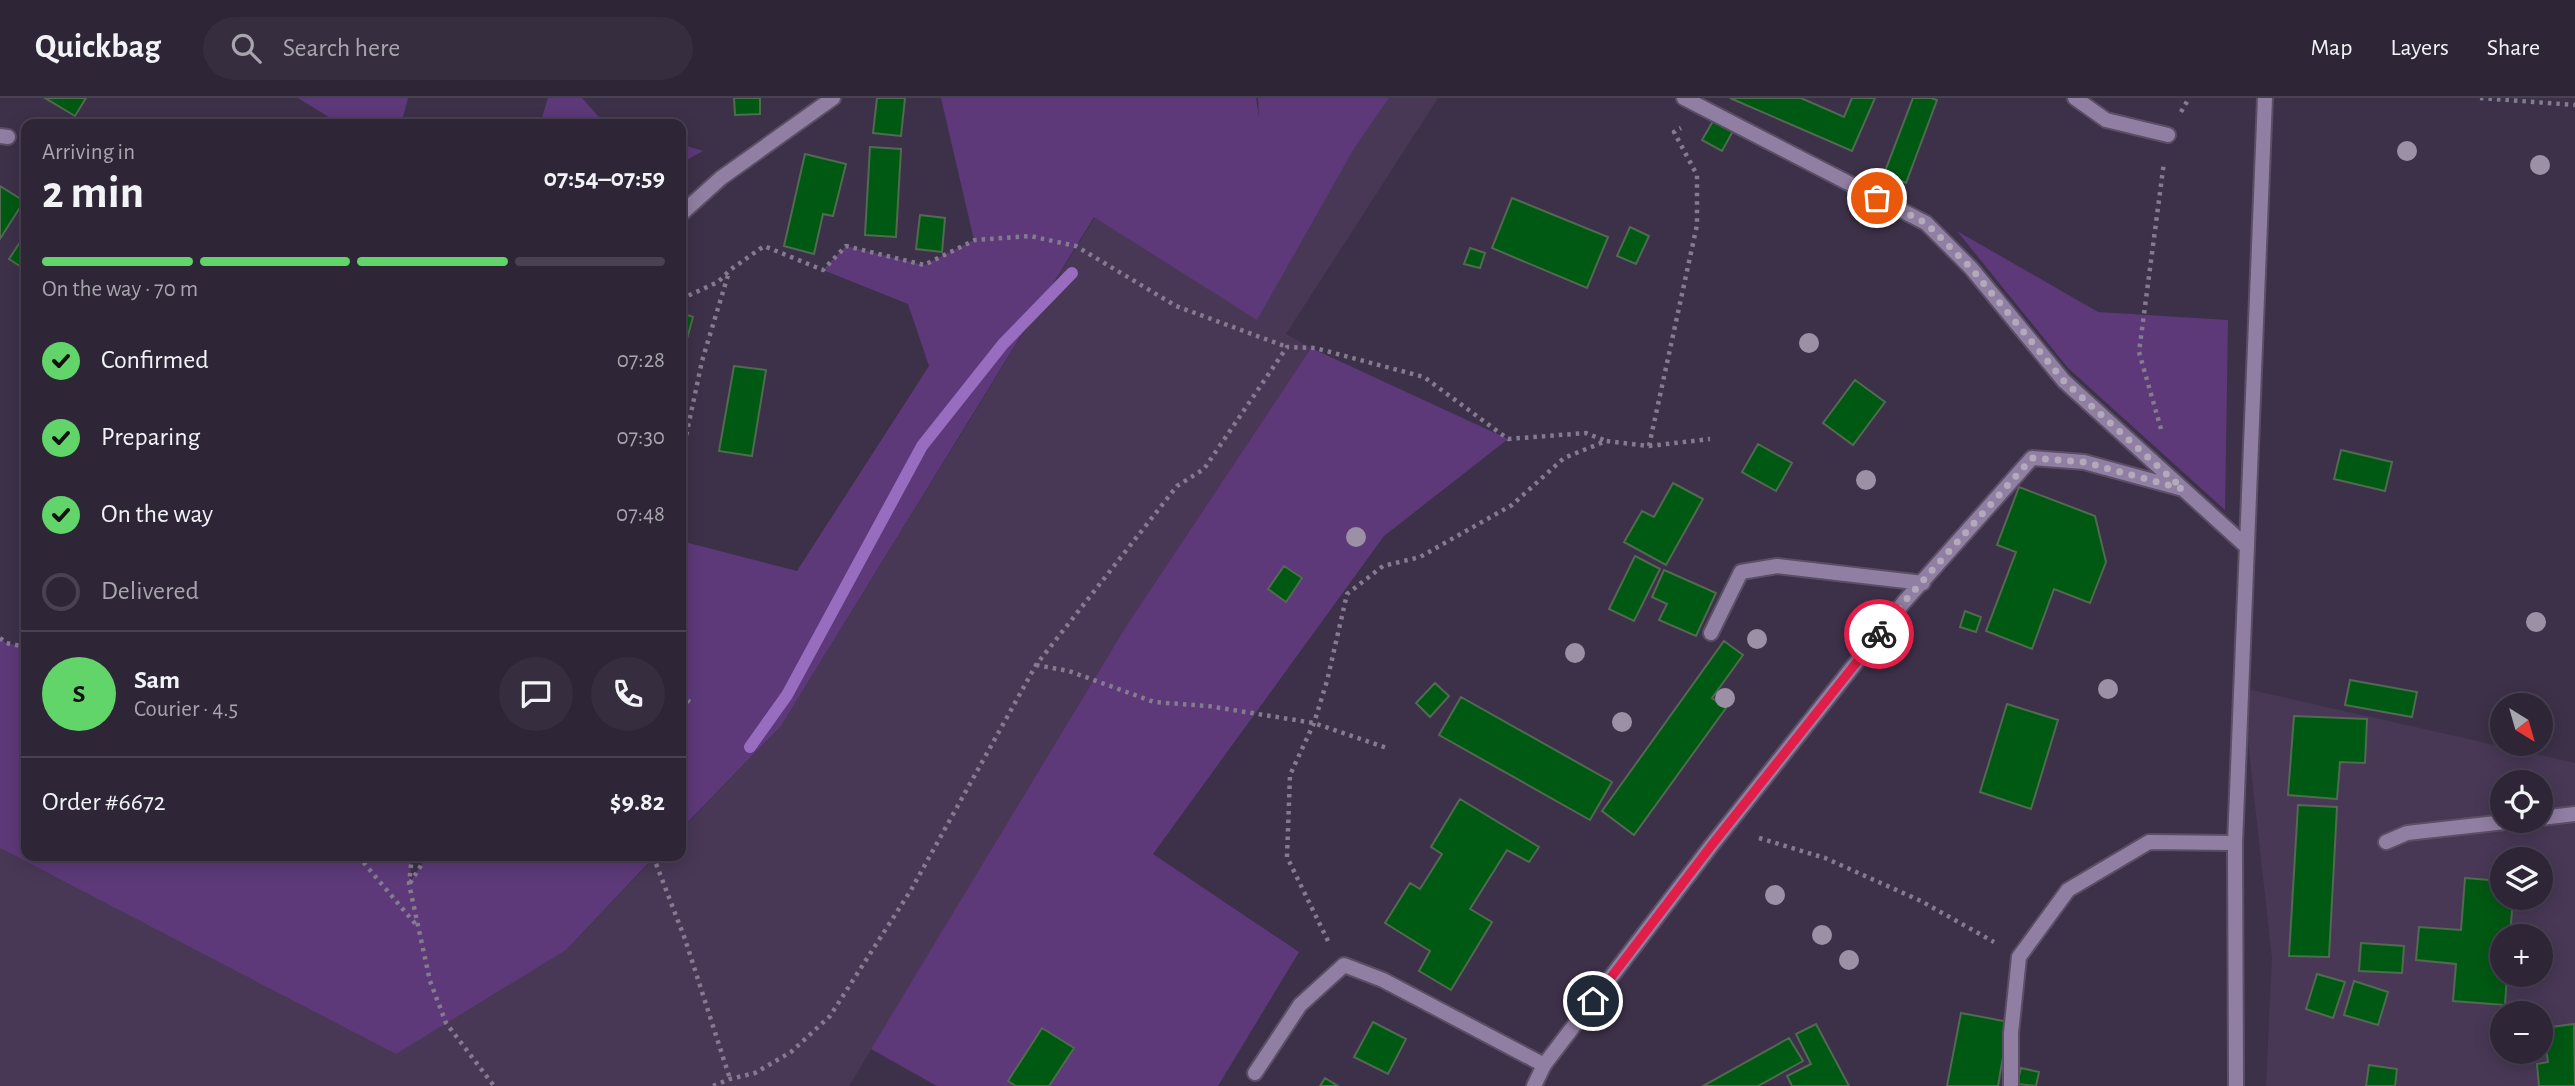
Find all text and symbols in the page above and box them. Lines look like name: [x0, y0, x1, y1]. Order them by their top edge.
search box: [203, 17, 693, 80]
icon: search: [227, 29, 265, 67]
text: Quickbag: [35, 31, 161, 64]
text: Search here: [283, 35, 400, 61]
text: Map: [2310, 36, 2352, 60]
text: Layers: [2390, 36, 2449, 60]
text: Share: [2487, 36, 2540, 60]
text: Arriving in: [42, 141, 135, 164]
text: 07:54–07:59: [543, 165, 665, 191]
pin: [1847, 168, 1907, 228]
text: 2 min: [42, 170, 144, 216]
icon: bag: [1858, 179, 1896, 217]
text: On the way · 70 m: [42, 278, 198, 301]
icon: check: [42, 342, 80, 380]
text: Confirmed: [101, 347, 209, 373]
text: 07:28: [617, 349, 665, 372]
icon: check: [42, 419, 80, 457]
text: Preparing: [101, 424, 200, 450]
text: 07:30: [616, 426, 665, 449]
icon: check: [42, 496, 80, 534]
text: On the way: [101, 501, 213, 527]
text: 07:48: [616, 503, 665, 526]
text: Delivered: [101, 578, 199, 604]
courier: [1844, 599, 1914, 669]
icon: bike: [1860, 615, 1898, 653]
button: chat: [499, 657, 573, 731]
button: phone: [591, 657, 665, 731]
text: Sam: [134, 667, 180, 693]
text: S: [73, 681, 85, 707]
north arrow: [2490, 693, 2553, 756]
map controls: [2490, 693, 2553, 1064]
text: Courier · 4.5: [134, 698, 238, 721]
button: locate: [2490, 770, 2553, 833]
text: Order #6672: [42, 789, 166, 815]
text: $9.82: [610, 789, 665, 815]
button: layers: [2490, 847, 2553, 910]
button: +: [2490, 924, 2553, 987]
pin: [1563, 971, 1623, 1031]
icon: home: [1574, 982, 1612, 1020]
button: −: [2490, 1001, 2553, 1064]

